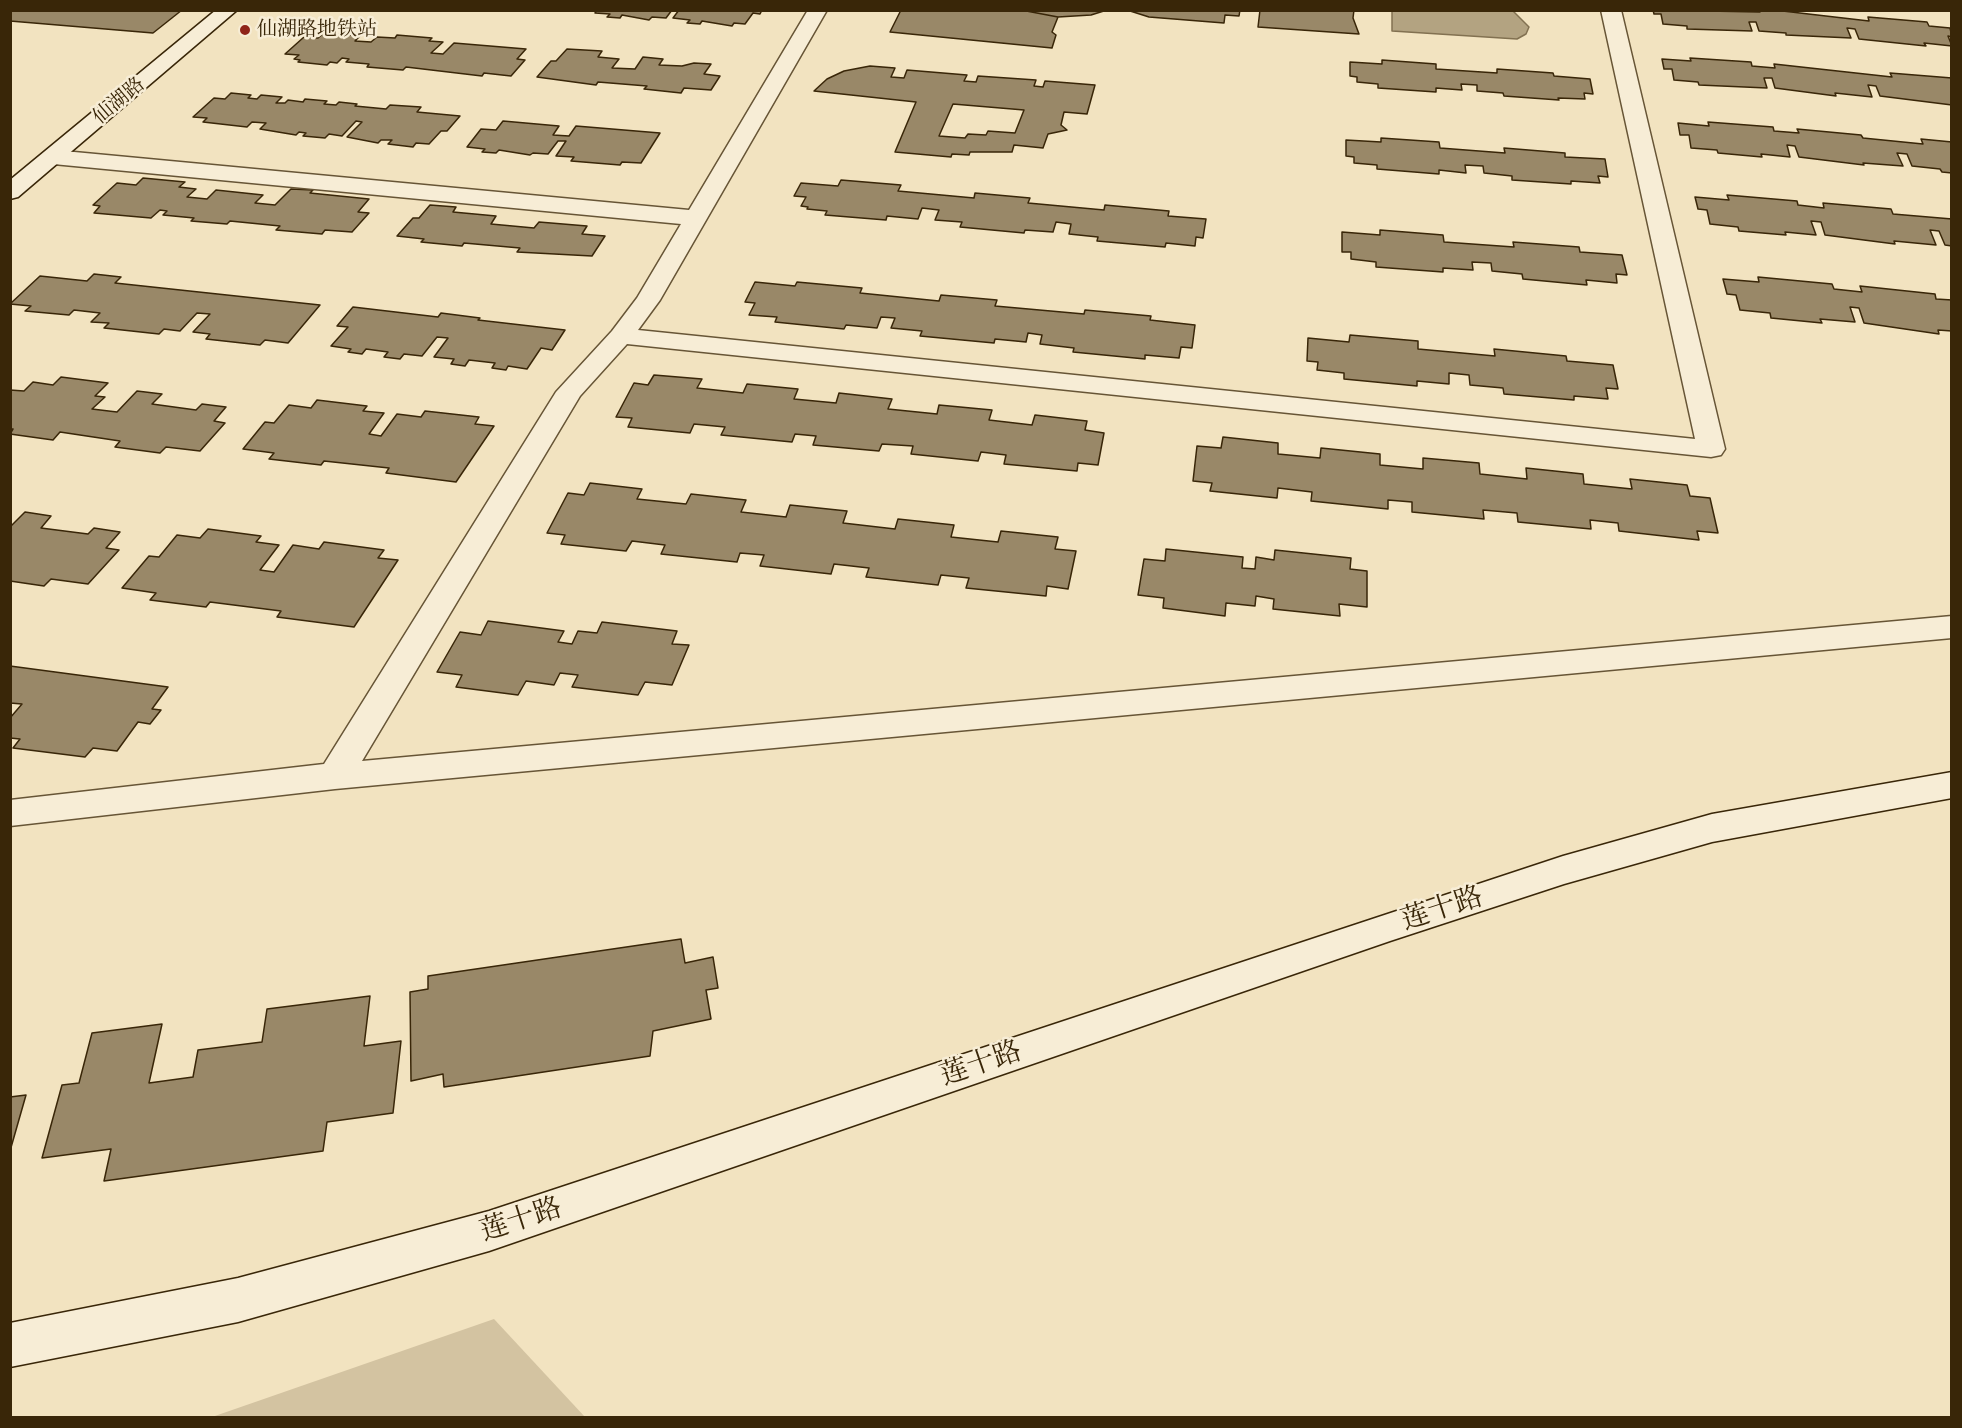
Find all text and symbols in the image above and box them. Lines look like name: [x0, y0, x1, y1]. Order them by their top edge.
place label: 仙湖路地铁站: [257, 18, 377, 42]
marker: 仙湖路地铁站: [238, 23, 252, 37]
street label: 仙湖路: [88, 73, 150, 129]
street label: 莲十路: [1397, 880, 1487, 938]
street label: 莲十路: [936, 1034, 1026, 1094]
street label: 莲十路: [476, 1191, 566, 1249]

